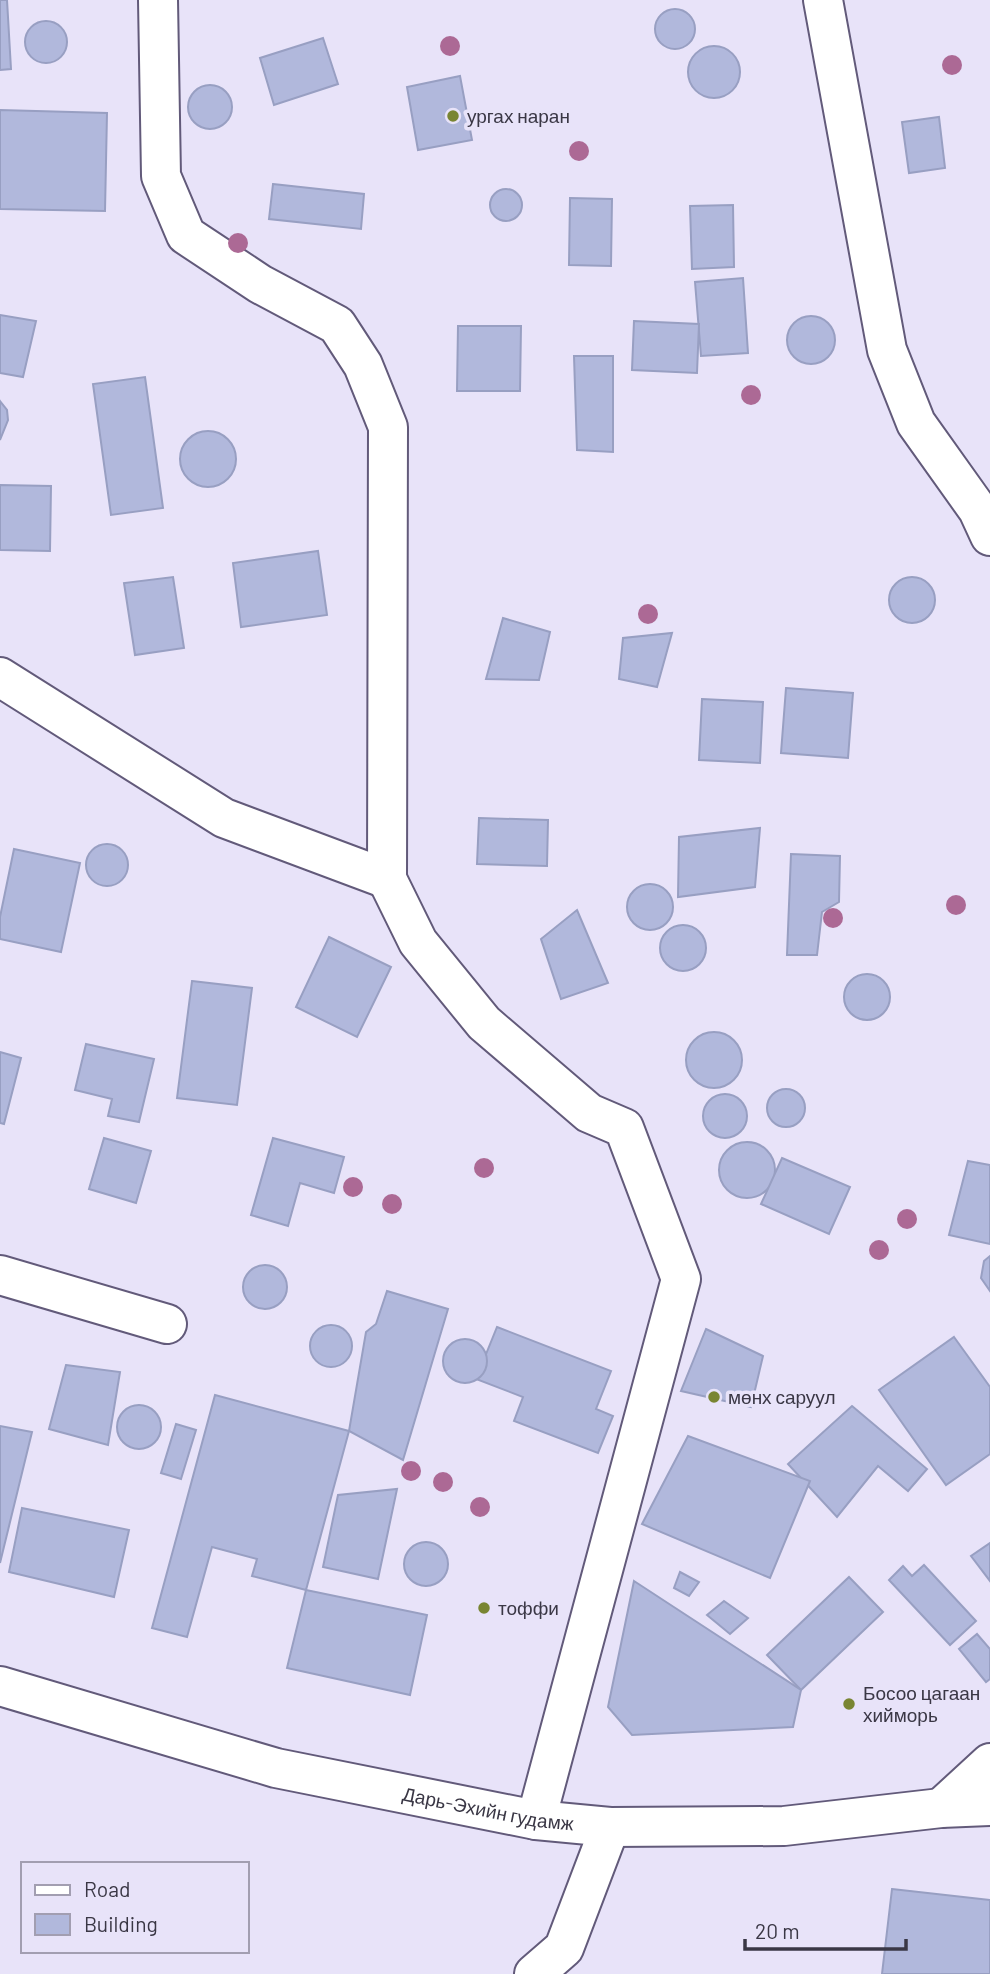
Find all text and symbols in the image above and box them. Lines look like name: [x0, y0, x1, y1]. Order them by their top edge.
place label: ургах наран: [467, 104, 570, 127]
marker: ургах наран: [445, 108, 461, 124]
place label: мөнх саруул: [728, 1385, 836, 1408]
marker: мөнх саруул: [706, 1389, 722, 1405]
place label: тоффи: [498, 1596, 559, 1619]
marker: тоффи: [476, 1600, 492, 1616]
place label: Босоо цагаан хийморь: [863, 1681, 980, 1726]
marker: Босоо цагаан хийморь: [841, 1696, 857, 1712]
street label: Дарь-Эхийн гудамж: [401, 1782, 575, 1835]
legend: [21, 1862, 248, 1953]
text: Road: [84, 1876, 130, 1901]
scale bar: [745, 1908, 906, 1952]
text: Building: [84, 1911, 158, 1936]
text: 20 m: [755, 1918, 800, 1943]

